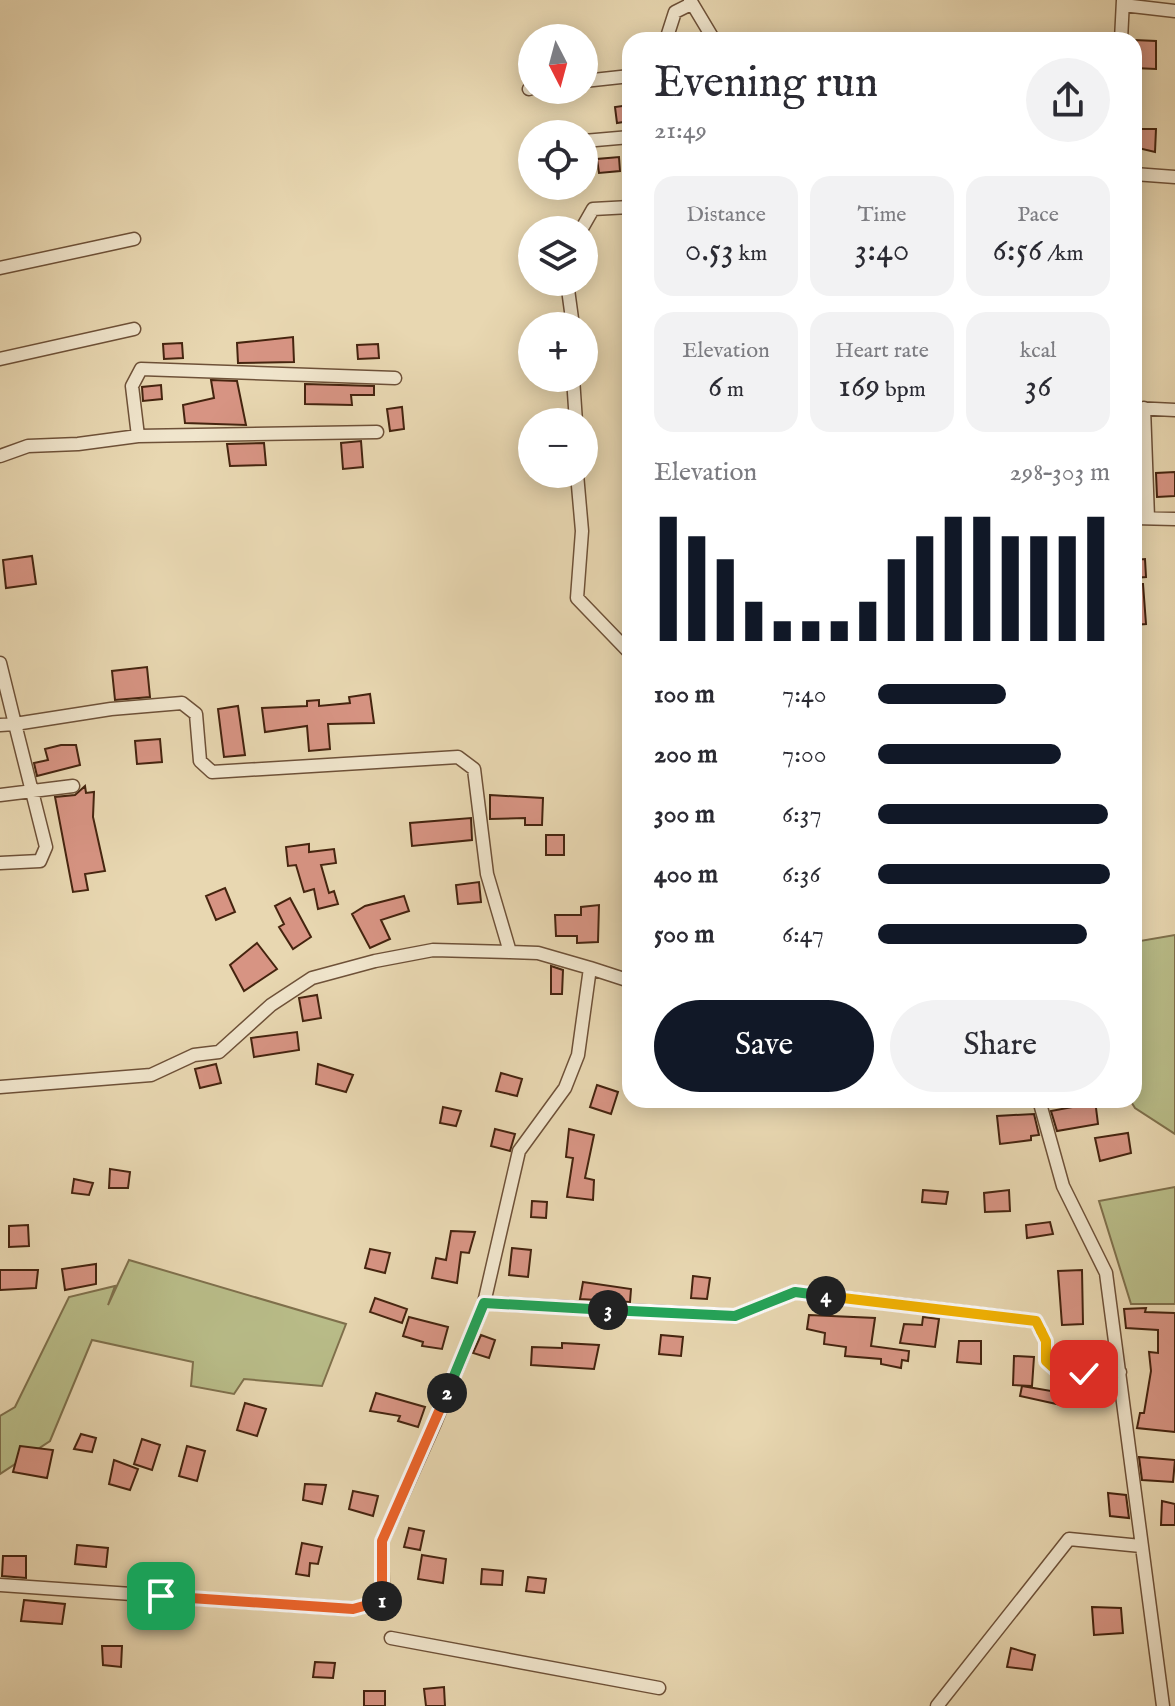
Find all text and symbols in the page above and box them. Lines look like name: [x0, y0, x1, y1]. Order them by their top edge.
north arrow: [518, 24, 598, 104]
map controls: [518, 24, 598, 488]
text: Evening run: [654, 56, 878, 112]
button: share: [1026, 58, 1110, 142]
text: 21:49: [654, 114, 707, 147]
button: locate: [518, 120, 598, 200]
text: Distance: [686, 201, 766, 229]
text: Time: [858, 201, 906, 229]
text: Pace: [1017, 201, 1059, 229]
button: layers: [518, 216, 598, 296]
text: 0.53: [685, 229, 734, 272]
text: 3:40: [854, 229, 910, 272]
text: 6:56: [993, 229, 1042, 272]
text: km: [734, 240, 767, 268]
text: /km: [1042, 240, 1083, 268]
button: +: [518, 312, 598, 392]
text: Elevation: [682, 337, 770, 365]
text: Heart rate: [835, 337, 929, 365]
text: kcal: [1020, 337, 1056, 365]
text: 6: [708, 365, 722, 408]
text: 169: [838, 365, 880, 408]
text: 36: [1024, 365, 1052, 408]
text: m: [722, 376, 744, 404]
text: bpm: [880, 376, 926, 404]
button: −: [518, 408, 598, 488]
text: Elevation: [654, 456, 757, 489]
text: 298–303 m: [1010, 456, 1110, 489]
text: 100 m: [654, 678, 715, 711]
text: 7:40: [782, 678, 827, 711]
text: 200 m: [654, 738, 718, 771]
text: 7:00: [782, 738, 827, 771]
text: 300 m: [654, 798, 715, 831]
text: 6:37: [782, 798, 822, 831]
text: 400 m: [654, 858, 718, 891]
text: 6:36: [782, 858, 821, 891]
text: 500 m: [654, 918, 715, 951]
text: 6:47: [782, 918, 824, 951]
button: Save: [654, 1000, 874, 1092]
button: Share: [890, 1000, 1110, 1092]
pin: 4: [806, 1276, 846, 1316]
text: 4: [821, 1282, 831, 1310]
pin: 3: [588, 1290, 628, 1330]
text: 3: [604, 1296, 612, 1324]
pin: [1050, 1340, 1118, 1408]
icon: check: [1062, 1352, 1106, 1396]
pin: 2: [427, 1373, 467, 1413]
text: 2: [442, 1379, 452, 1407]
pin: [127, 1562, 195, 1630]
icon: arrive: [139, 1574, 183, 1618]
pin: 1: [362, 1581, 402, 1621]
text: 1: [378, 1587, 386, 1615]

